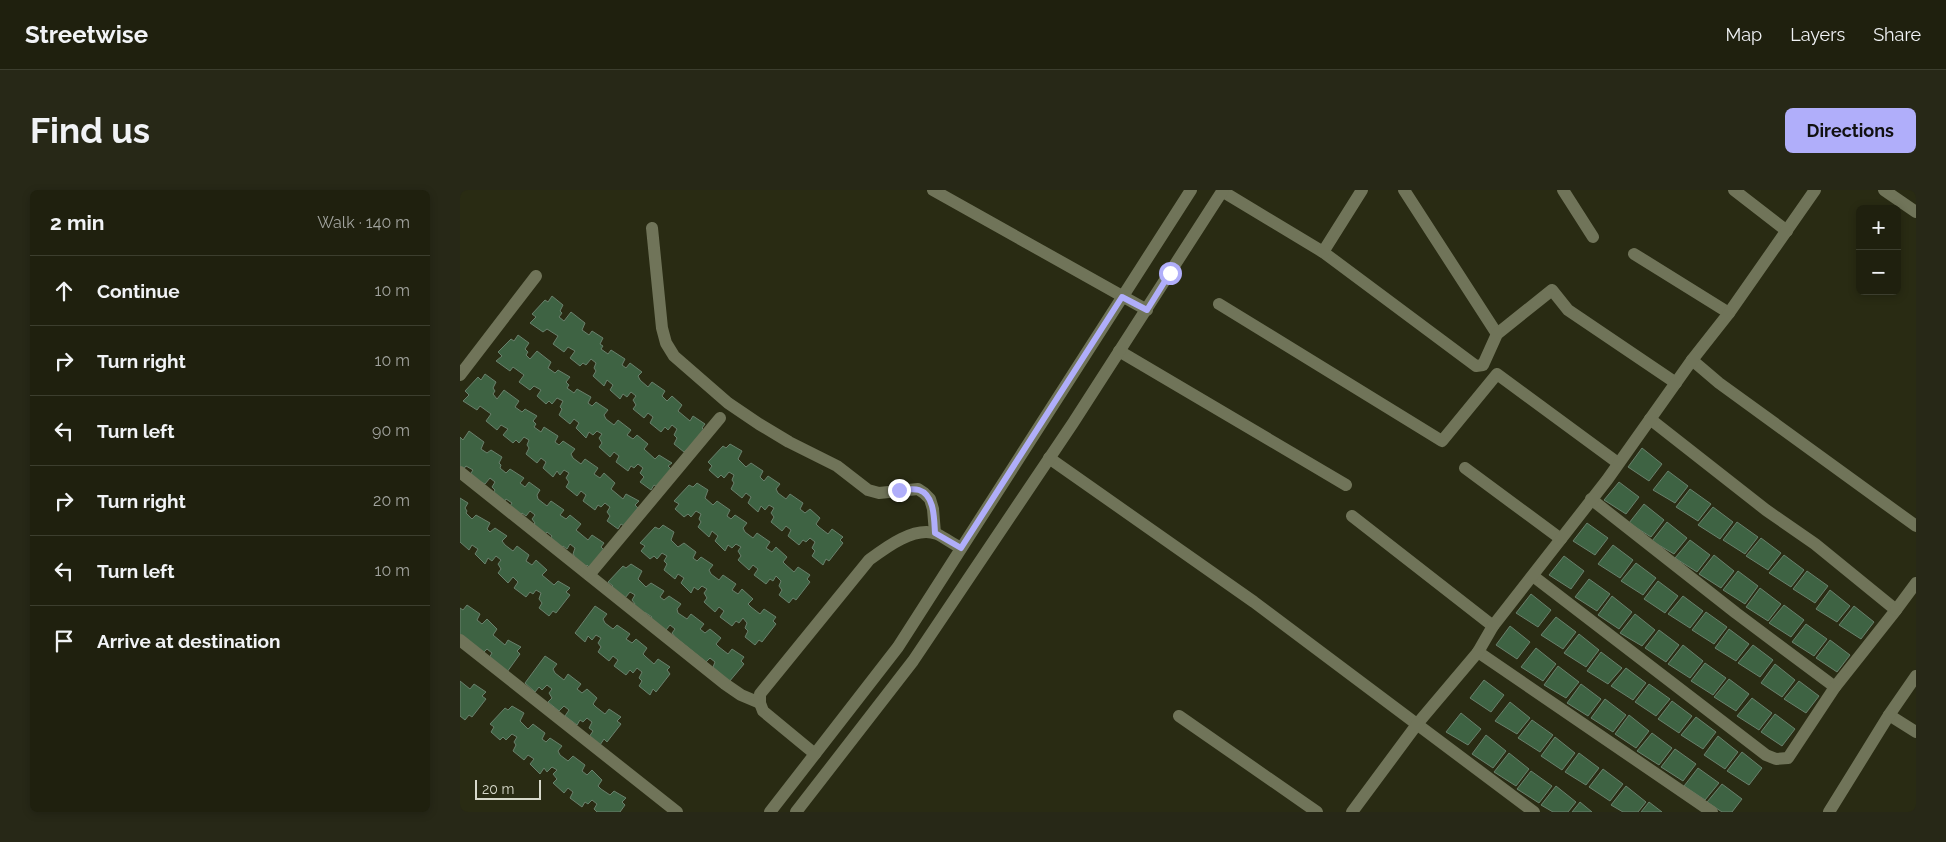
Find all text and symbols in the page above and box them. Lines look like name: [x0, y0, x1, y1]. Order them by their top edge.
text: Streetwise: [25, 20, 148, 49]
text: Map: [1726, 24, 1762, 45]
text: Layers: [1790, 24, 1845, 45]
text: Share: [1873, 24, 1921, 45]
button: Directions: [1785, 108, 1916, 153]
text: Find us: [30, 110, 150, 151]
map controls: [1856, 205, 1901, 295]
button: +: [1856, 205, 1901, 250]
text: 2 min: [50, 210, 104, 235]
text: Walk · 140 m: [317, 213, 410, 232]
button: −: [1856, 250, 1901, 295]
route start: [1159, 262, 1182, 285]
icon: ahead: [50, 277, 78, 305]
text: Continue: [97, 280, 180, 302]
text: 10 m: [375, 281, 410, 300]
icon: right: [50, 347, 78, 375]
text: Turn right: [97, 350, 186, 372]
text: 10 m: [375, 351, 410, 370]
icon: left: [50, 417, 78, 445]
text: Turn left: [97, 420, 174, 442]
text: 90 m: [372, 421, 410, 440]
route end: [888, 479, 911, 502]
icon: right: [50, 487, 78, 515]
text: Turn right: [97, 490, 186, 512]
text: 20 m: [373, 491, 410, 510]
icon: left: [50, 557, 78, 585]
text: Turn left: [97, 560, 174, 582]
text: 10 m: [375, 561, 410, 580]
icon: arrive: [50, 627, 78, 655]
text: Arrive at destination: [97, 630, 281, 652]
scale bar: [475, 777, 541, 800]
text: 20 m: [482, 781, 514, 797]

